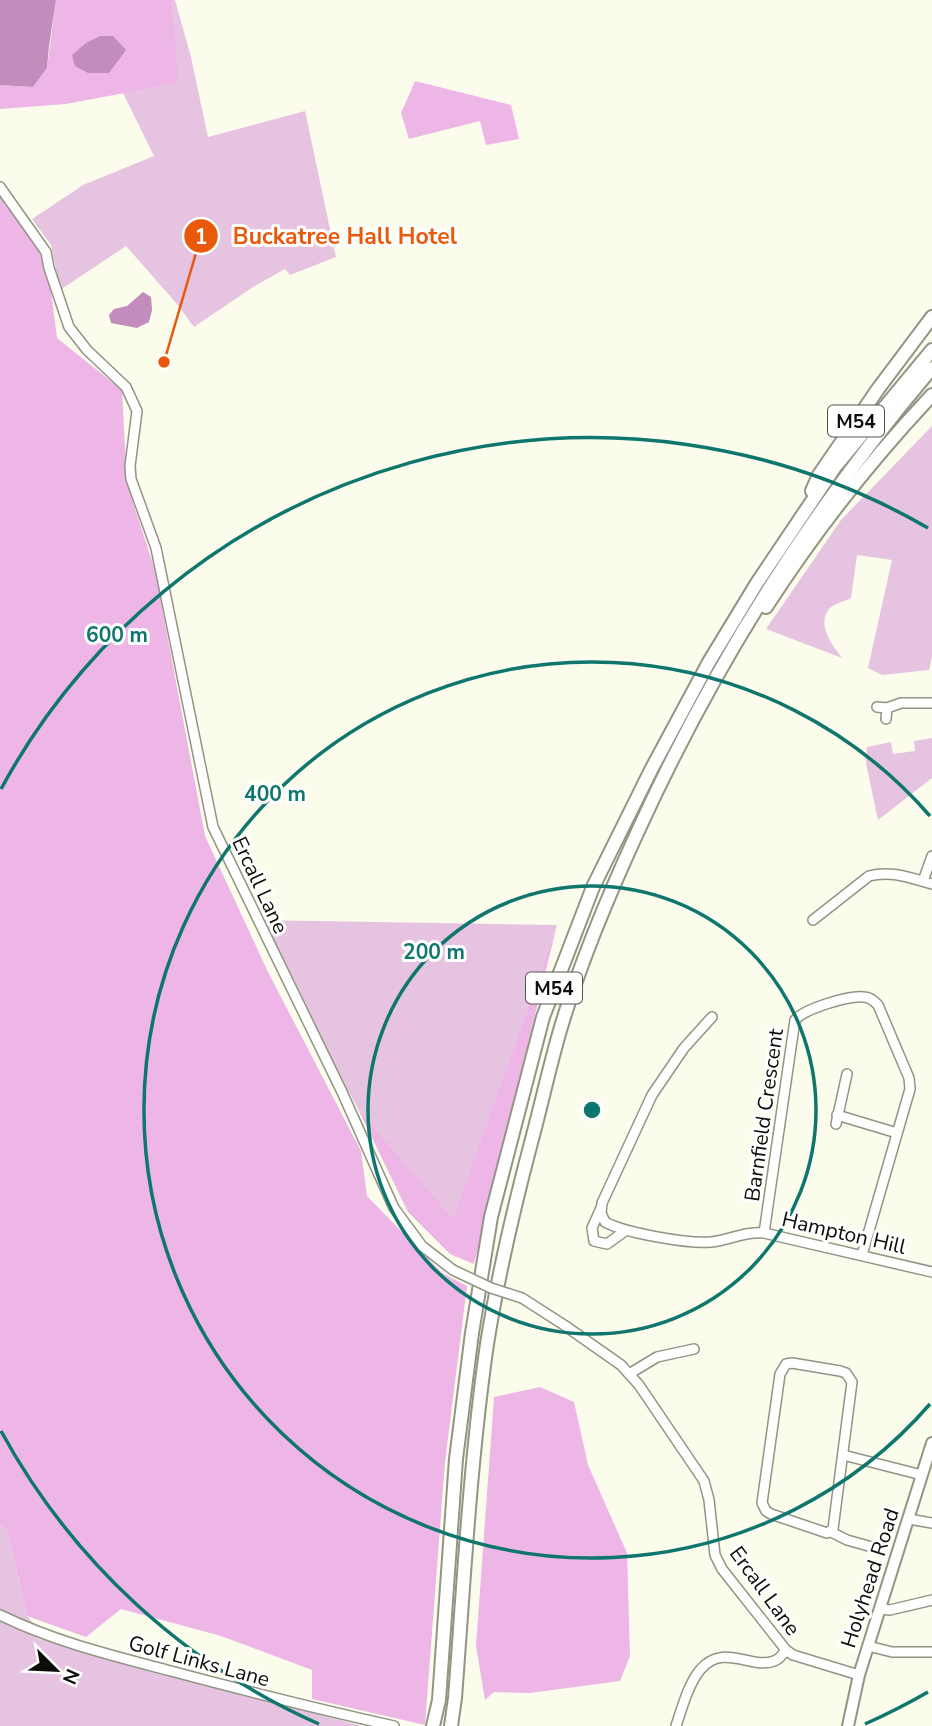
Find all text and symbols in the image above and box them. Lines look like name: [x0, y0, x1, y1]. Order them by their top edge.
callout: Buckatree Hall Hotel: [184, 214, 471, 258]
text: Buckatree Hall Hotel: [233, 221, 458, 252]
text: 1: [195, 223, 207, 251]
road number: M54: [828, 406, 884, 436]
text: 600 m: [86, 621, 148, 649]
text: 400 m: [244, 780, 306, 808]
street label: Ercall Lane: [225, 832, 295, 938]
text: 200 m: [403, 938, 465, 966]
road number: M54: [526, 972, 582, 1004]
street label: Barnfield Crescent: [738, 1026, 790, 1203]
centre of rings: [580, 1098, 604, 1122]
street label: Hampton Hill: [779, 1205, 910, 1261]
street label: Holyhead Road: [834, 1505, 906, 1651]
street label: Ercall Lane: [723, 1541, 807, 1641]
street label: Golf Links Lane: [125, 1629, 273, 1693]
north arrow: [21, 1635, 91, 1705]
text: N: [56, 1665, 85, 1688]

